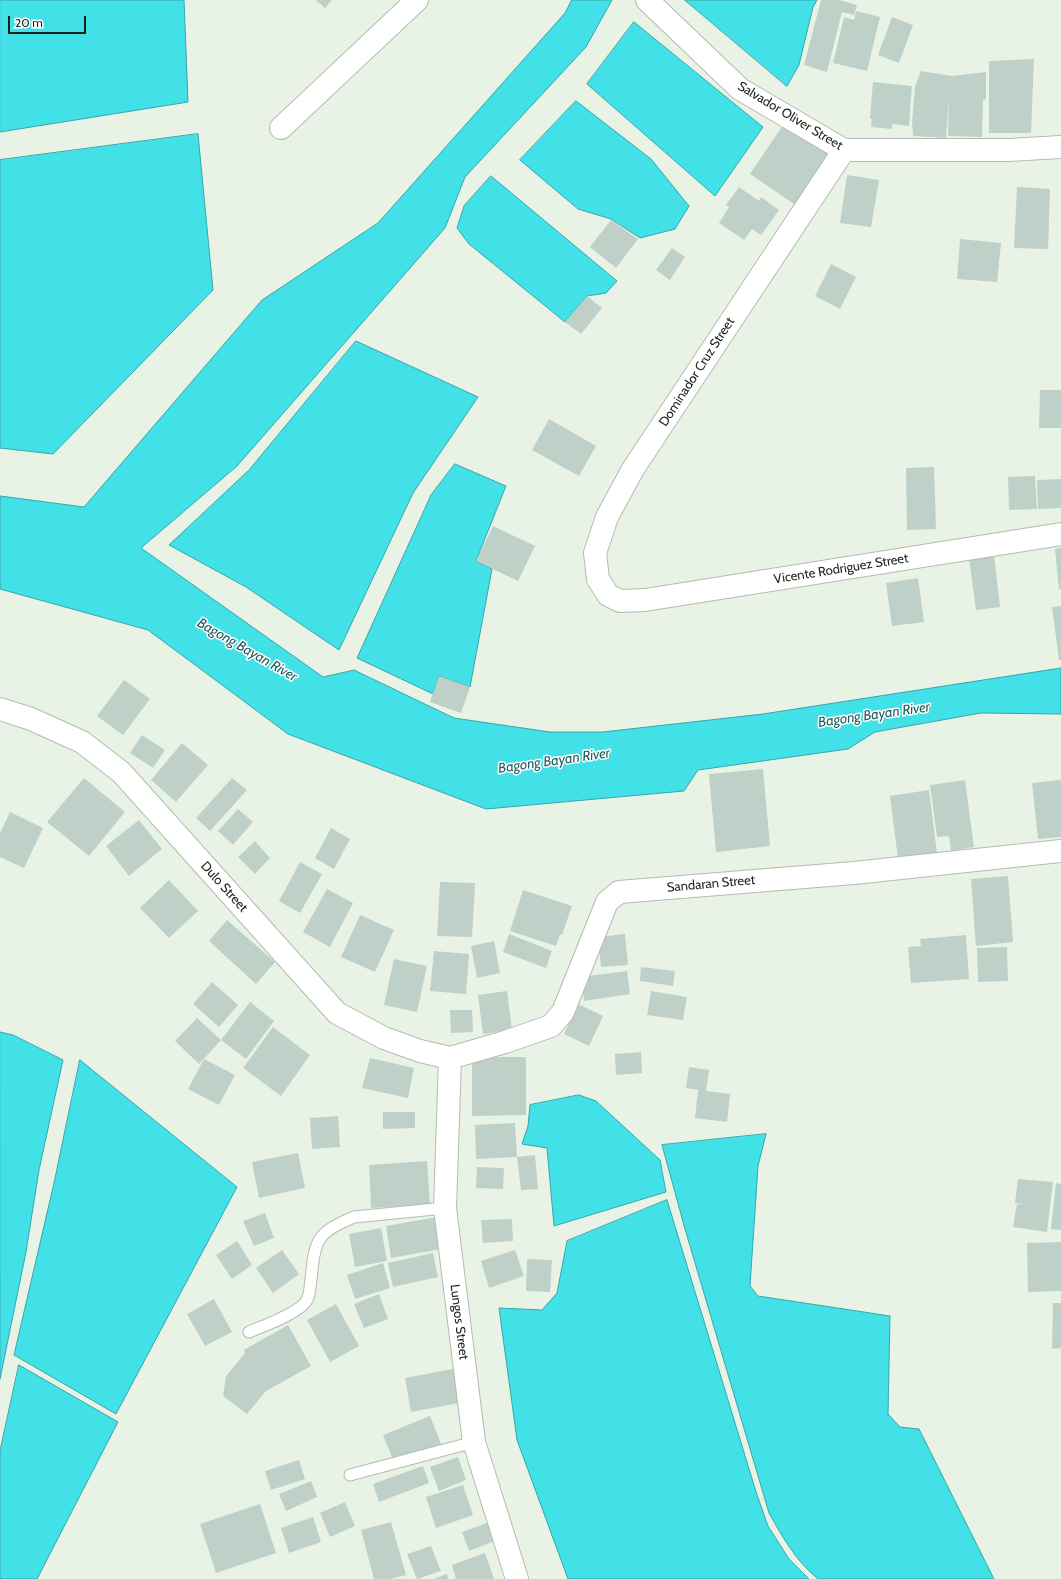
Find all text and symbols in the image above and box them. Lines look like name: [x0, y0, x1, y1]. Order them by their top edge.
scale bar: [10, 8, 88, 34]
text: 20 m: [15, 15, 43, 30]
street label: Salvador Oliver Street: [735, 78, 845, 154]
street label: Dominador Cruz Street: [656, 315, 738, 429]
street label: Vicente Rodriguez Street: [773, 551, 909, 587]
water label: Bagong Bayan River: [194, 615, 300, 685]
water label: Bagong Bayan River: [817, 699, 931, 731]
water label: Bagong Bayan River: [497, 745, 611, 777]
street label: Dulo Street: [197, 858, 251, 916]
street label: Sandaran Street: [666, 872, 756, 896]
street label: Lungos Street: [447, 1283, 471, 1361]

